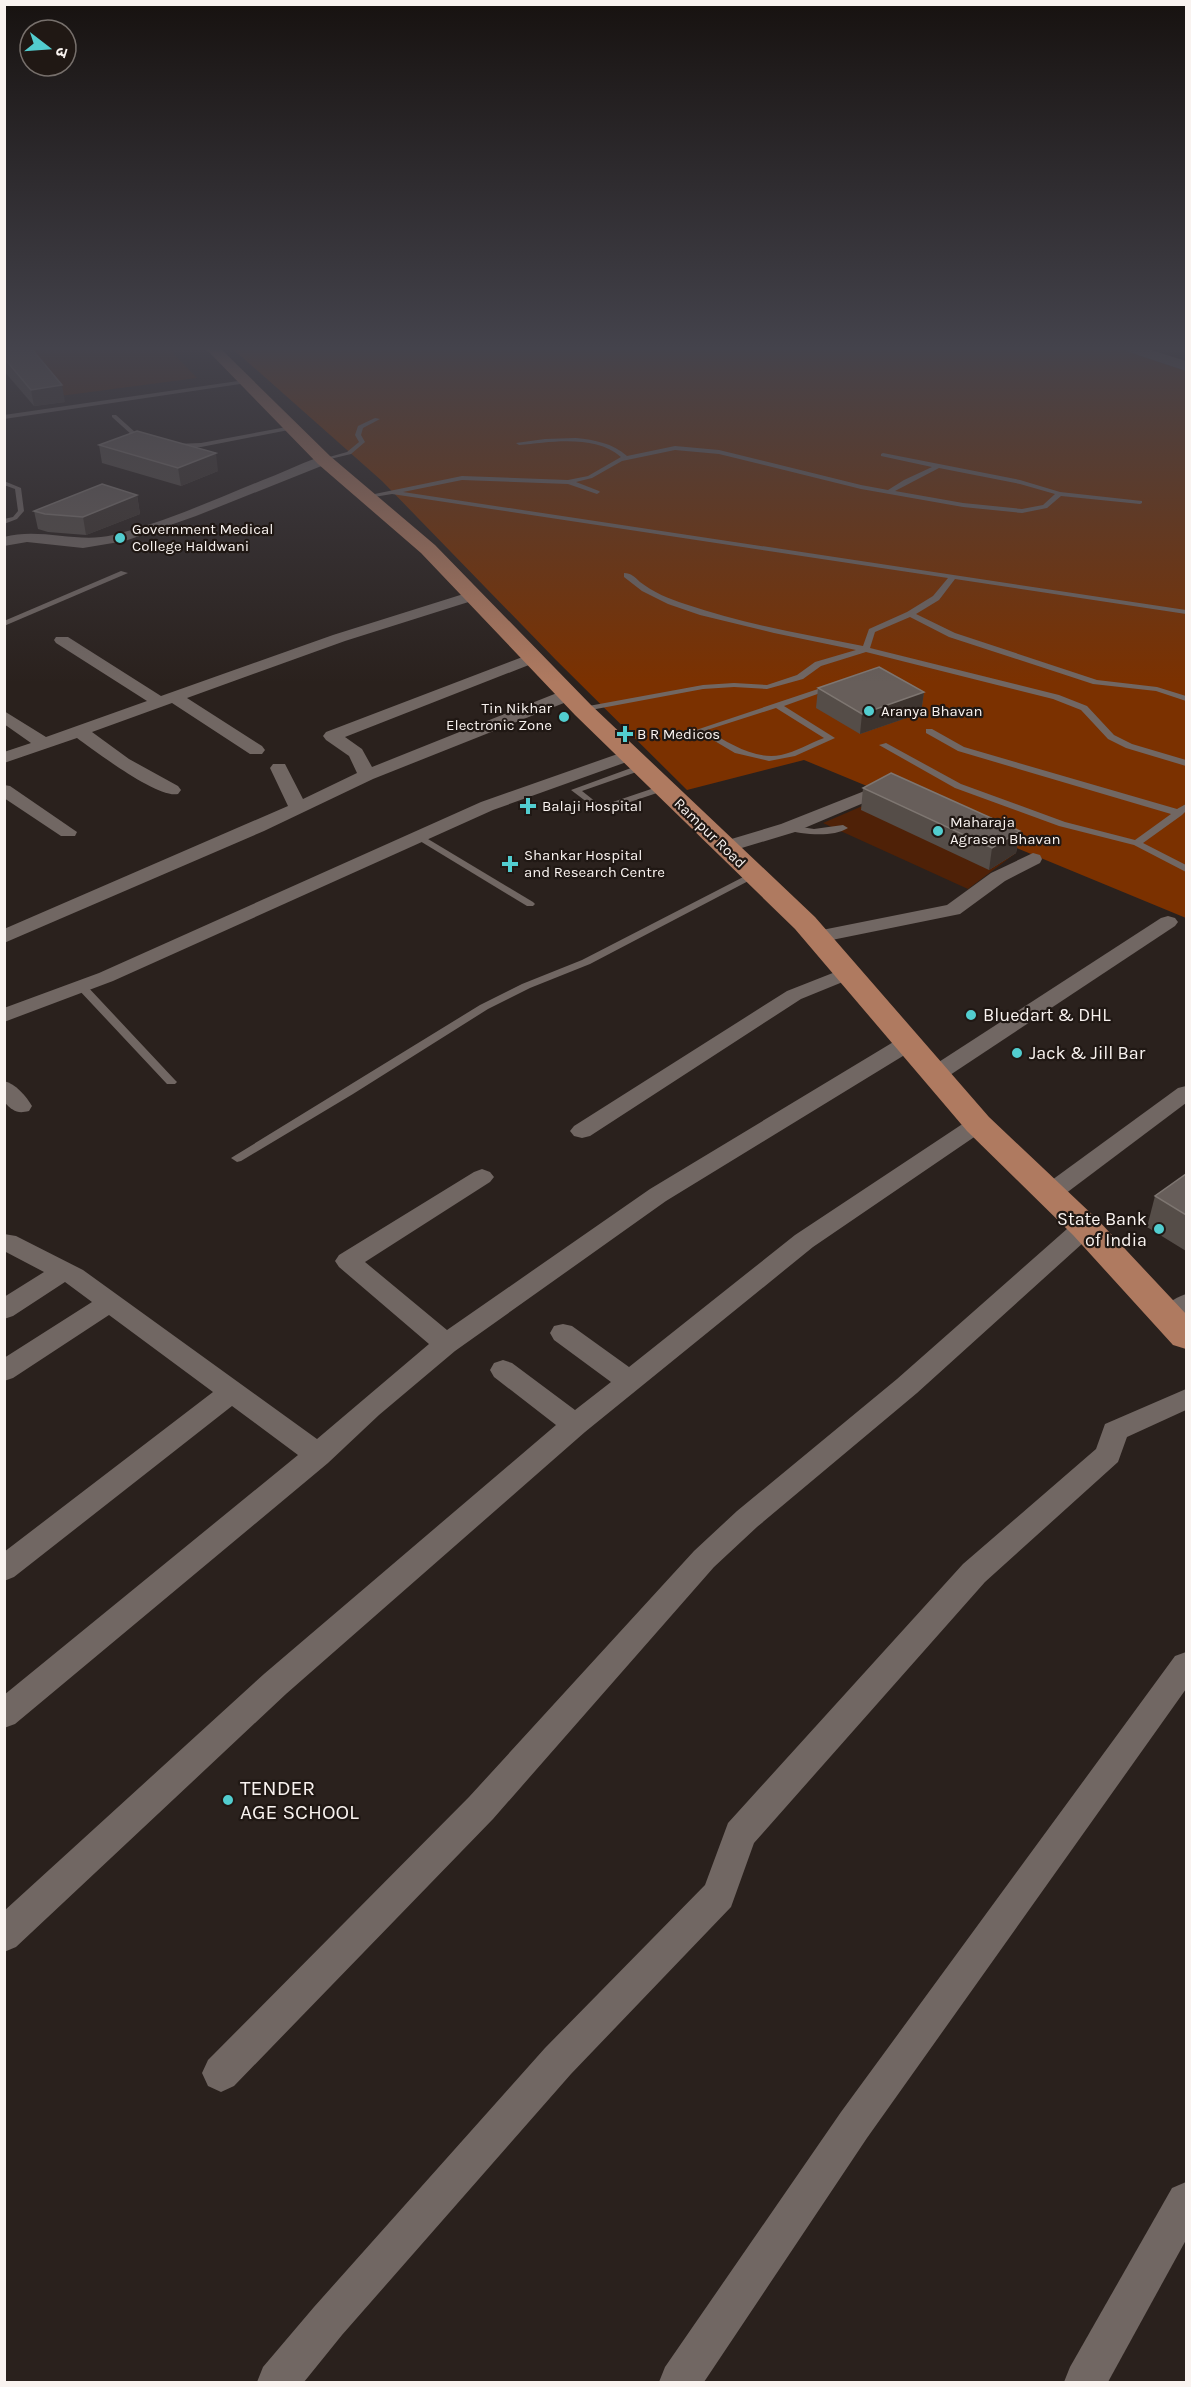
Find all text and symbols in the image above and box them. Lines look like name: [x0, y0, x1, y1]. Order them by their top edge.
north arrow: [18, 18, 78, 78]
text: उ: [51, 45, 72, 60]
place label: Government Medical College Haldwani: [132, 520, 274, 555]
marker: Government Medical College Haldwani: [113, 531, 127, 545]
place label: Tin Nikhar Electronic Zone: [446, 699, 553, 734]
place label: Aranya Bhavan: [881, 702, 983, 720]
marker: Aranya Bhavan: [862, 704, 876, 718]
marker: Tin Nikhar Electronic Zone: [557, 710, 571, 724]
place label: B R Medicos: [637, 725, 720, 743]
marker: B R Medicos: [618, 727, 632, 741]
street label: Rampur Road: [670, 794, 750, 872]
marker: Balaji Hospital: [519, 797, 537, 815]
place label: Balaji Hospital: [542, 797, 642, 815]
place label: Maharaja Agrasen Bhavan: [950, 813, 1060, 848]
marker: Maharaja Agrasen Bhavan: [931, 824, 945, 838]
place label: Shankar Hospital and Research Centre: [524, 846, 665, 881]
marker: Shankar Hospital and Research Centre: [501, 855, 519, 873]
place label: Bluedart & DHL: [983, 1004, 1111, 1026]
marker: Bluedart & DHL: [964, 1008, 978, 1022]
place label: Jack & Jill Bar: [1029, 1042, 1146, 1064]
marker: Jack & Jill Bar: [1010, 1046, 1024, 1060]
place label: State Bank of India: [1057, 1208, 1147, 1251]
marker: State Bank of India: [1152, 1222, 1166, 1236]
place label: TENDER AGE SCHOOL: [240, 1776, 359, 1824]
marker: TENDER AGE SCHOOL: [221, 1793, 235, 1807]

